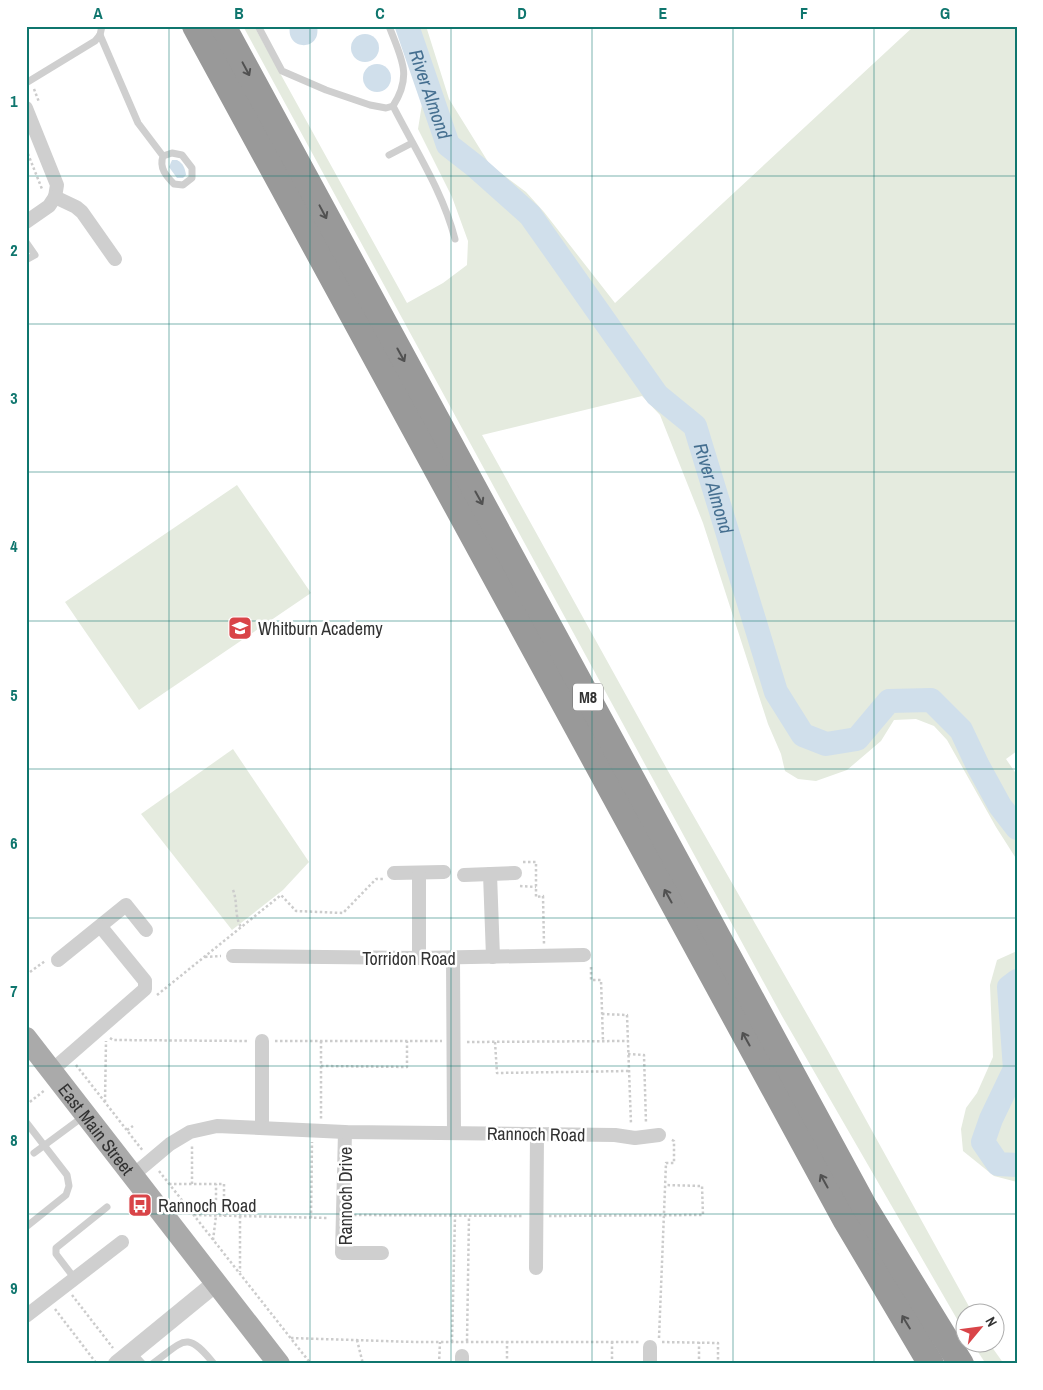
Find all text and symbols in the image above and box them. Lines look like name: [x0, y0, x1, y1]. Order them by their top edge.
text: A: [93, 2, 103, 24]
text: B: [234, 2, 244, 24]
text: C: [375, 2, 385, 24]
text: D: [517, 2, 527, 24]
text: E: [659, 2, 668, 24]
text: F: [800, 2, 808, 24]
text: G: [940, 2, 950, 24]
water label: River Almond: [403, 46, 458, 143]
one-way arrow: [242, 61, 251, 76]
text: 1: [10, 90, 18, 112]
one-way arrow: [319, 205, 329, 219]
text: 2: [10, 239, 18, 261]
one-way arrow: [397, 347, 406, 362]
text: 3: [10, 387, 18, 409]
water label: River Almond: [688, 440, 740, 537]
one-way arrow: [474, 490, 484, 505]
text: 4: [10, 535, 18, 557]
school or university icon: Whitburn Academy: [227, 615, 253, 641]
place label: Whitburn Academy: [258, 616, 383, 641]
text: 5: [10, 684, 18, 706]
road number: M8: [573, 684, 603, 710]
text: 6: [10, 832, 18, 854]
one-way arrow: [663, 889, 672, 904]
street label: Torridon Road: [362, 946, 456, 971]
text: 7: [10, 980, 18, 1002]
one-way arrow: [741, 1031, 751, 1046]
street label: East Main Street: [53, 1078, 140, 1180]
street label: Rannoch Road: [487, 1121, 585, 1147]
text: 8: [10, 1129, 18, 1151]
street label: Rannoch Drive: [333, 1147, 358, 1245]
one-way arrow: [819, 1174, 829, 1189]
bus stop icon: Rannoch Road: [127, 1192, 153, 1218]
place label: Rannoch Road: [158, 1193, 256, 1218]
text: 9: [10, 1277, 18, 1299]
north arrow: [956, 1302, 1006, 1352]
text: N: [981, 1314, 1001, 1330]
one-way arrow: [900, 1315, 910, 1329]

